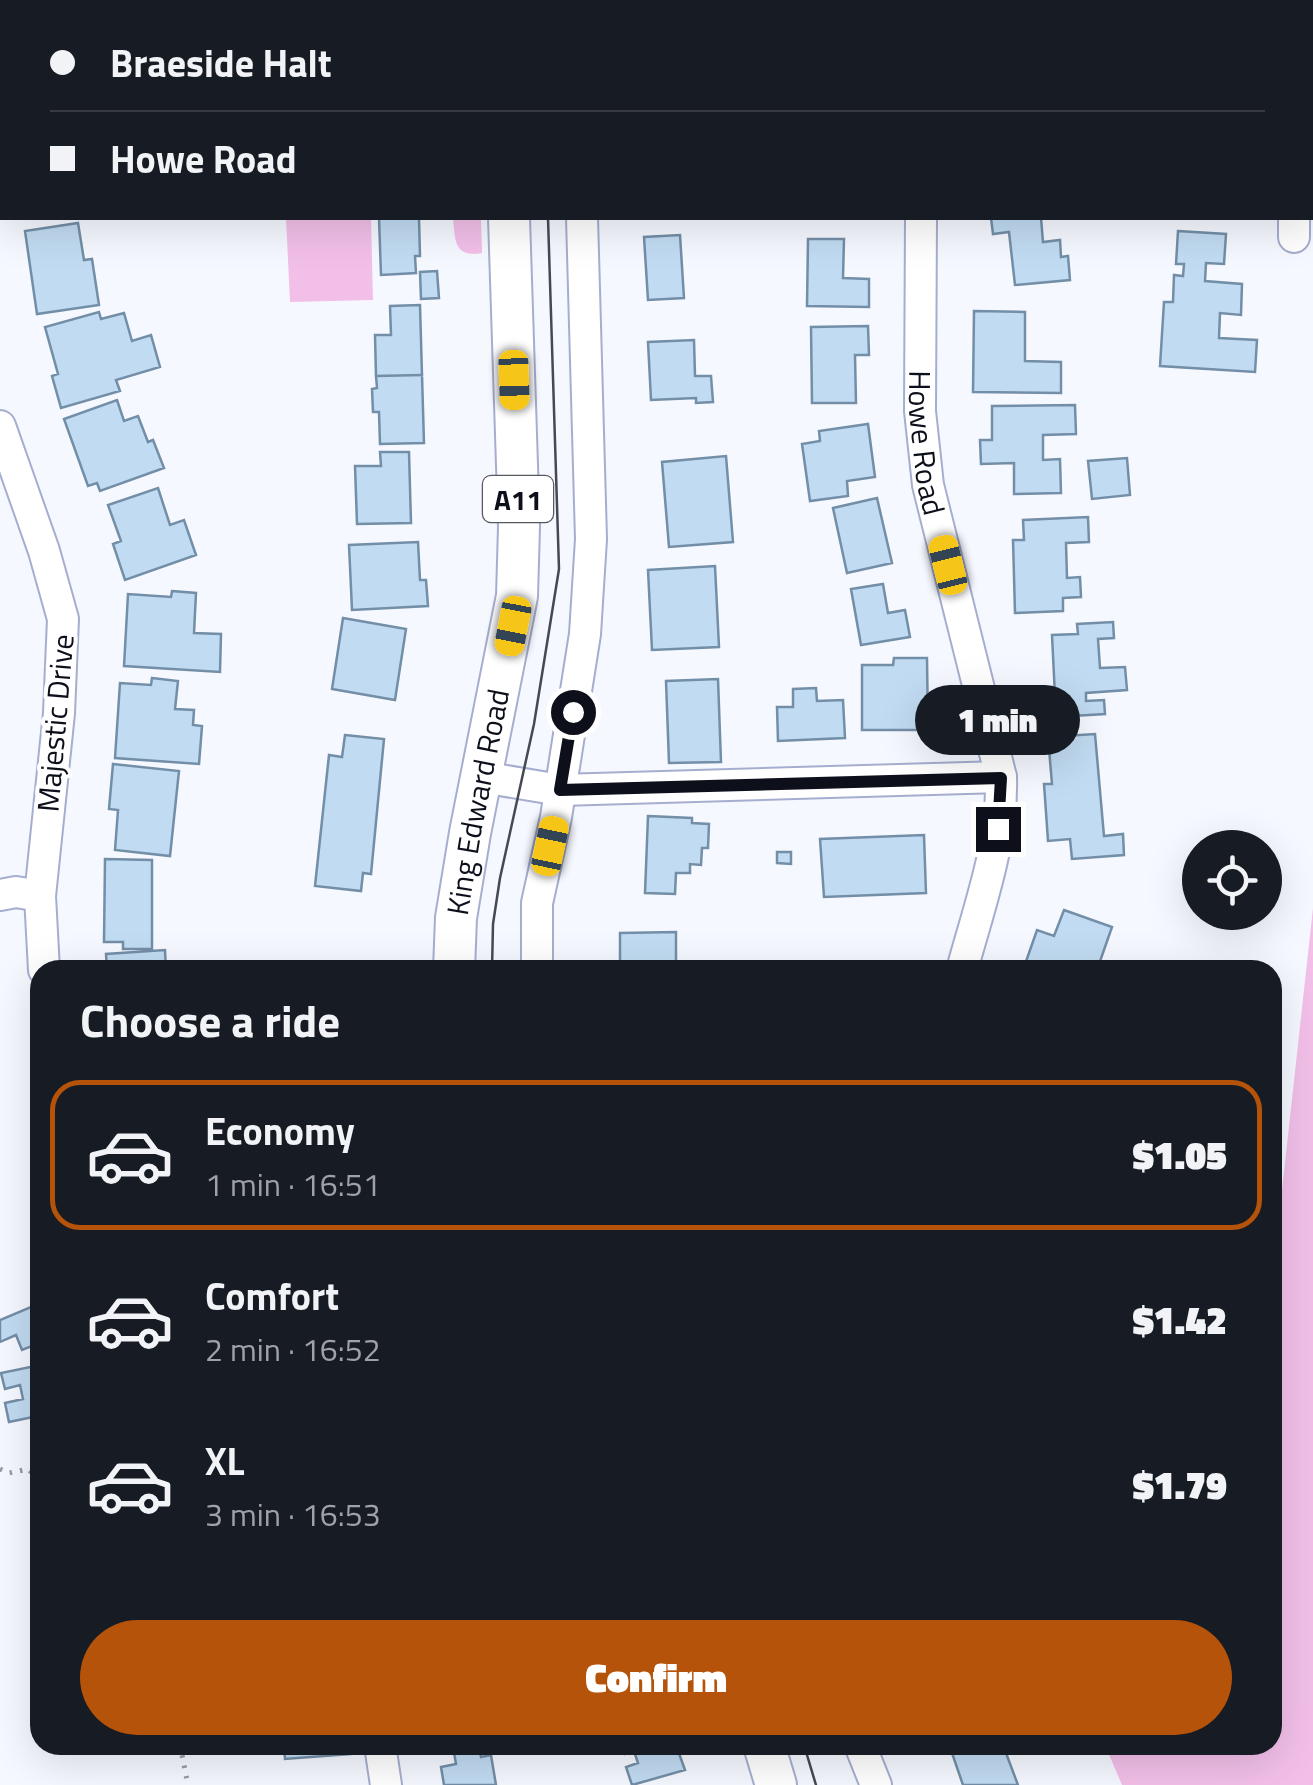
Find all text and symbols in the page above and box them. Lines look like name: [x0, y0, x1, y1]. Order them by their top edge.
text: Braeside Halt: [110, 34, 332, 92]
text: Howe Road: [110, 130, 297, 188]
car: [498, 349, 530, 411]
street label: Howe Road: [897, 370, 958, 520]
road number: A11: [483, 476, 553, 522]
car: [926, 532, 970, 598]
car: [493, 594, 533, 658]
street label: Majestic Drive: [24, 632, 86, 814]
callout: 1 min: [916, 684, 1080, 754]
street label: King Edward Road: [434, 685, 521, 918]
route start: [551, 690, 596, 735]
text: 1 min: [958, 696, 1037, 744]
route end: [976, 807, 1021, 852]
car: [529, 814, 571, 878]
map controls: [1182, 830, 1282, 930]
button: locate: [1182, 830, 1282, 930]
text: Choose a ride: [80, 986, 340, 1054]
text: Economy: [205, 1102, 355, 1160]
icon: car: [85, 1110, 175, 1200]
text: $1.05: [1133, 1126, 1227, 1184]
text: 1 min · 16:51: [205, 1160, 381, 1208]
text: Comfort: [205, 1267, 339, 1325]
icon: car: [85, 1275, 175, 1365]
text: $1.42: [1133, 1291, 1227, 1349]
text: 2 min · 16:52: [205, 1325, 381, 1373]
text: XL: [205, 1432, 245, 1490]
icon: car: [85, 1440, 175, 1530]
text: $1.79: [1133, 1456, 1227, 1514]
text: 3 min · 16:53: [205, 1490, 381, 1538]
button: Confirm: [80, 1620, 1232, 1735]

